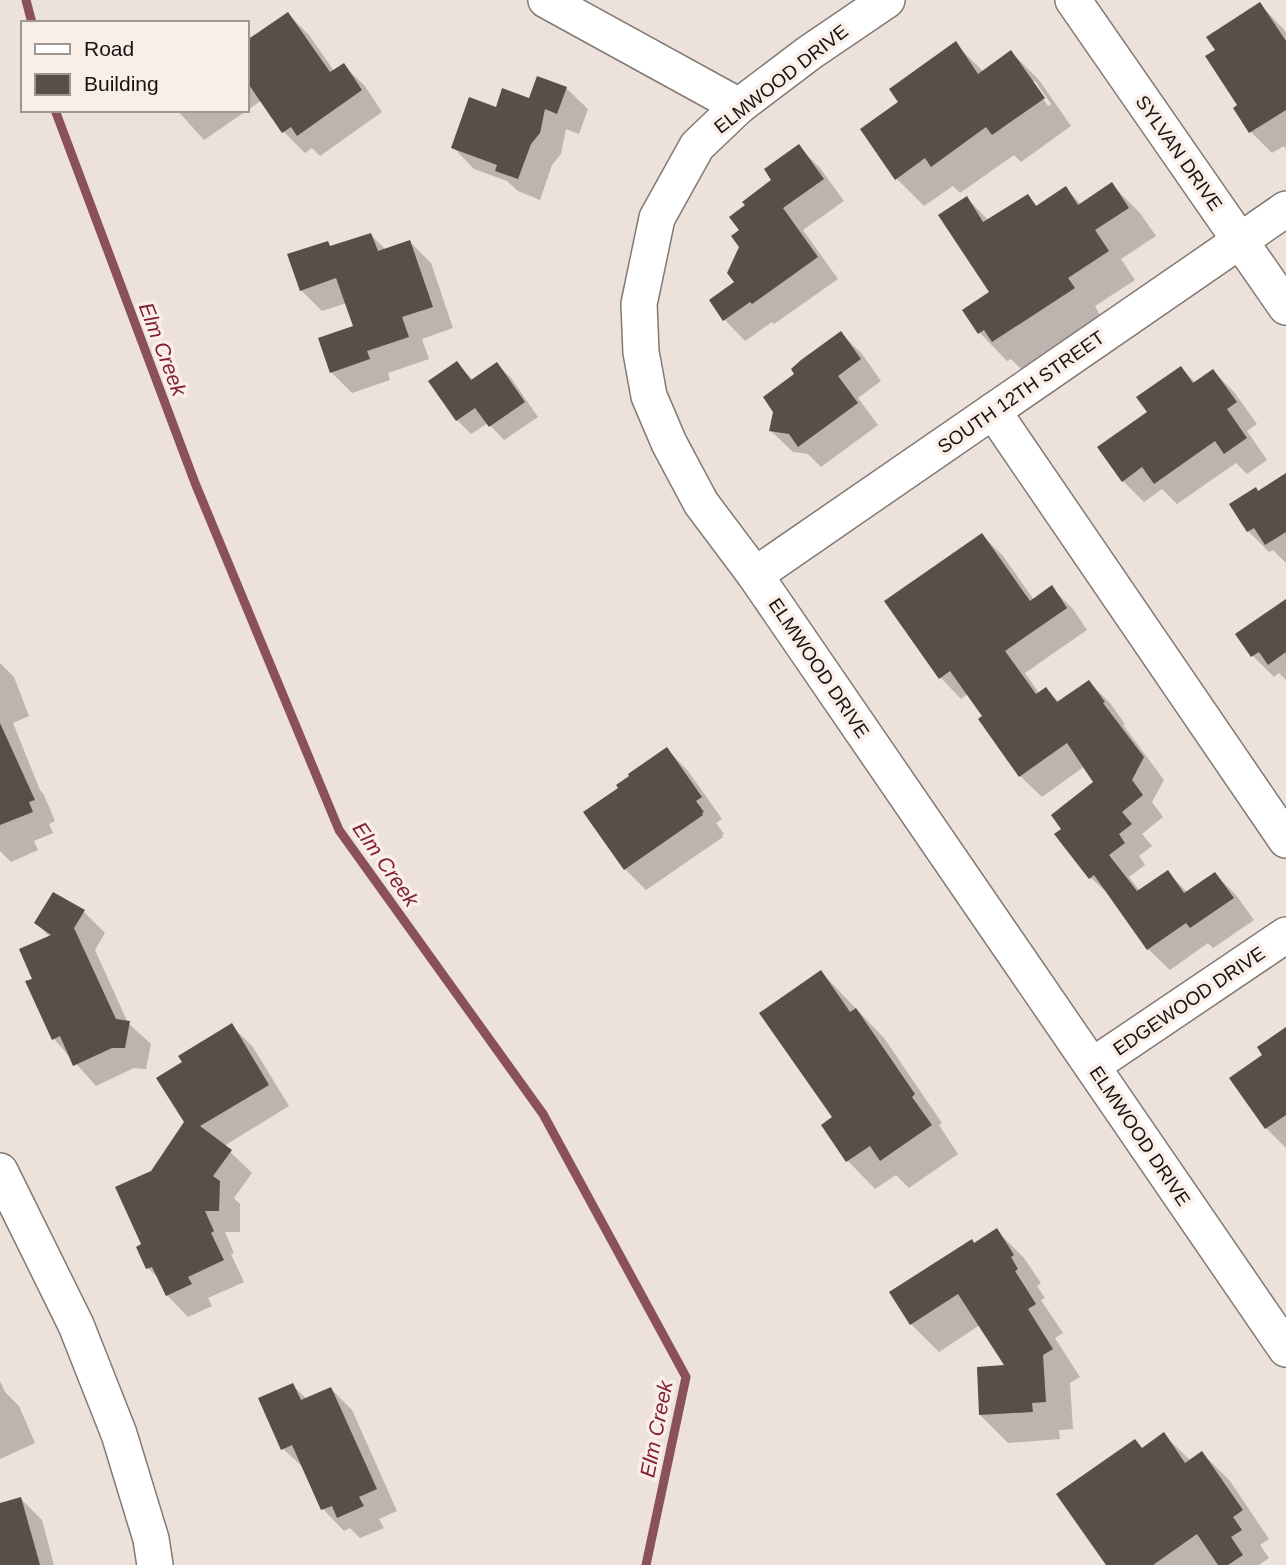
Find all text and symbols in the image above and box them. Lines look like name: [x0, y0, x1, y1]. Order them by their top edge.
street label: ELMWOOD DRIVE: [710, 20, 852, 138]
legend: [21, 21, 248, 112]
text: Road: [84, 37, 134, 60]
text: Building: [84, 72, 159, 95]
street label: SYLVAN DRIVE: [1132, 91, 1226, 215]
water label: Elm Creek: [135, 299, 192, 400]
street label: SOUTH 12TH STREET: [934, 326, 1109, 458]
street label: ELMWOOD DRIVE: [765, 594, 873, 742]
water label: Elm Creek: [348, 817, 424, 912]
street label: EDGEWOOD DRIVE: [1109, 942, 1269, 1060]
street label: ELMWOOD DRIVE: [1086, 1062, 1194, 1210]
water label: Elm Creek: [635, 1377, 677, 1479]

